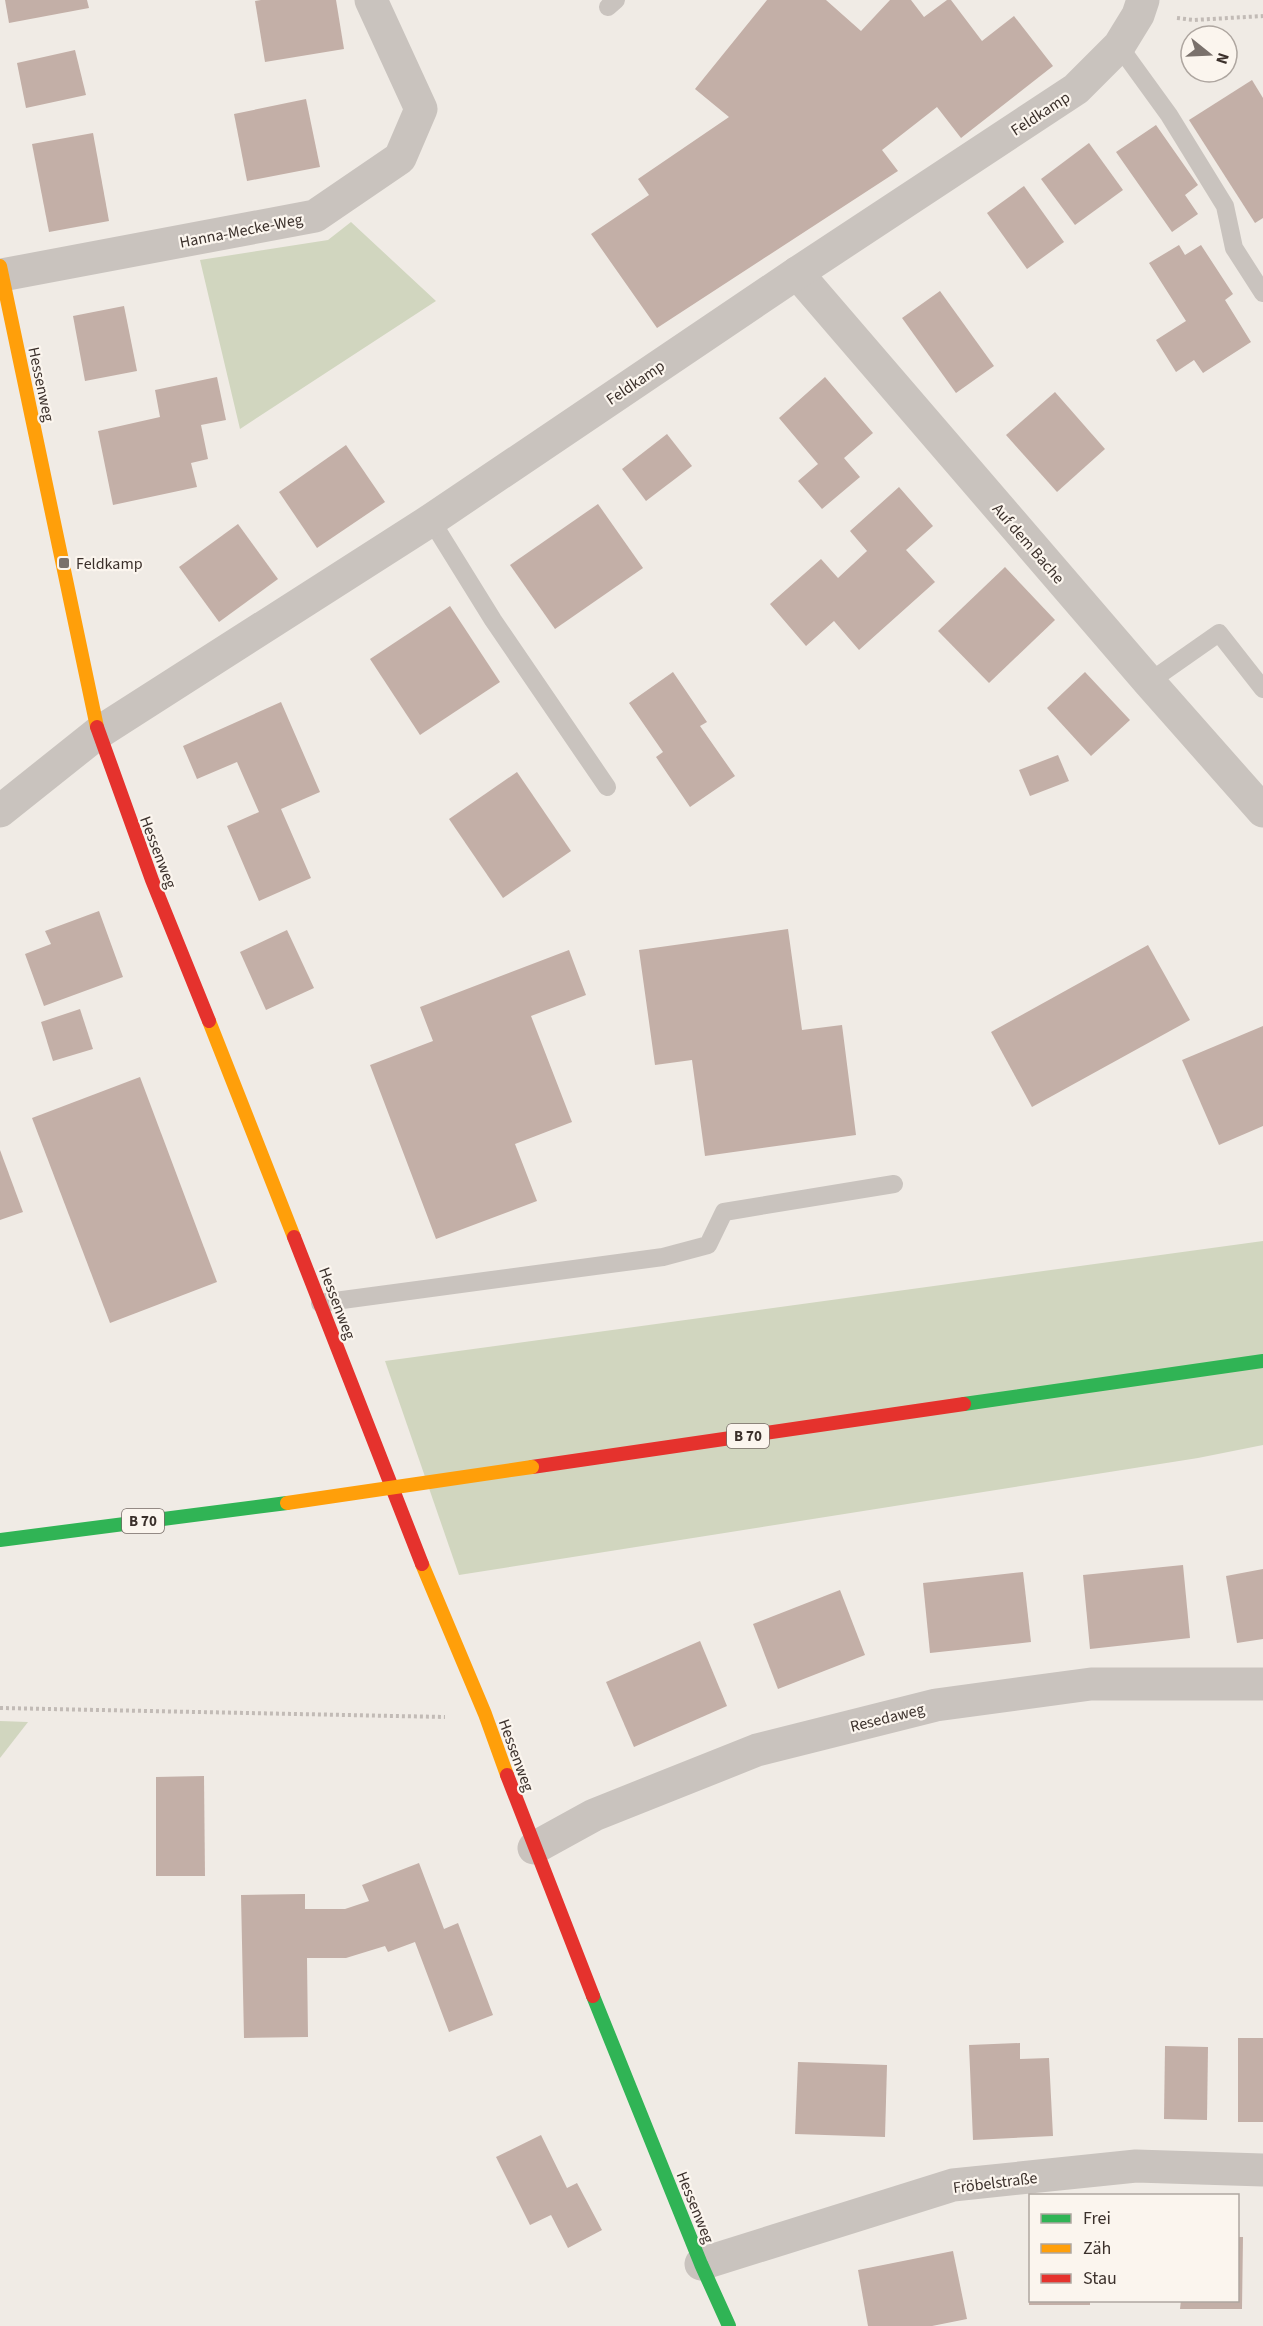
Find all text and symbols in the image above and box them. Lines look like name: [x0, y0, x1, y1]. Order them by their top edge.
north arrow: [1179, 24, 1239, 84]
text: N: [1210, 50, 1234, 67]
street label: Feldkamp: [1007, 86, 1075, 141]
street label: Hanna-Mecke-Weg: [178, 208, 305, 254]
street label: Hessenweg: [22, 345, 60, 424]
street label: Feldkamp: [602, 355, 669, 411]
street label: Auf dem Bache: [987, 499, 1069, 589]
place label: Feldkamp: [76, 553, 143, 575]
marker: Feldkamp: [57, 556, 71, 570]
street label: Hessenweg: [134, 813, 182, 892]
street label: Hessenweg: [313, 1264, 361, 1343]
road number: B 70: [727, 1424, 769, 1448]
road number: B 70: [122, 1509, 164, 1533]
street label: Resedaweg: [848, 1698, 927, 1738]
street label: Hessenweg: [493, 1716, 539, 1795]
street label: Fröbelstraße: [952, 2167, 1039, 2199]
street label: Hessenweg: [671, 2168, 719, 2247]
legend: [1029, 2194, 1239, 2302]
text: Frei: [1083, 2206, 1111, 2231]
text: Zäh: [1083, 2236, 1111, 2261]
text: Stau: [1083, 2266, 1117, 2291]

